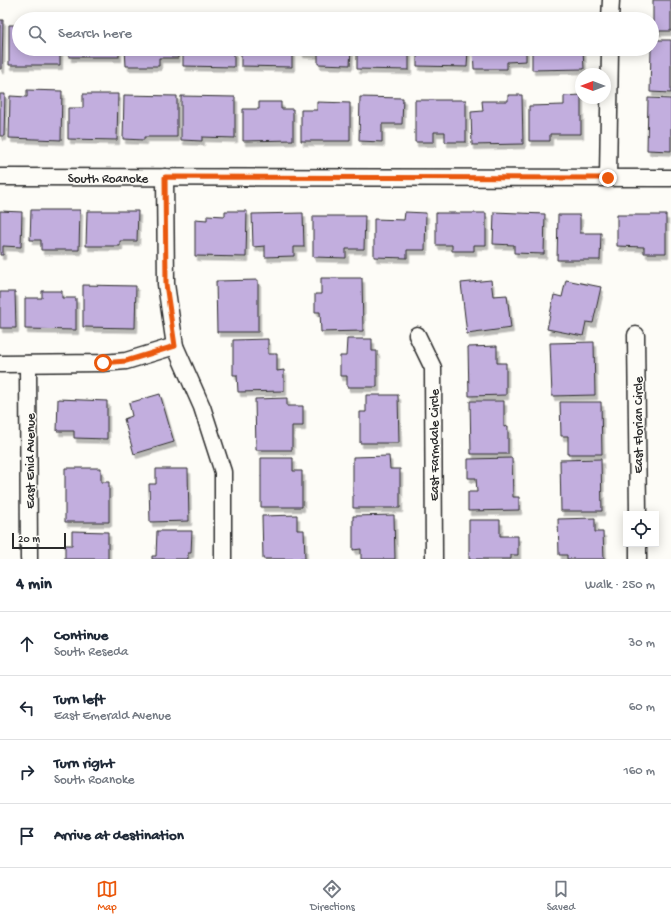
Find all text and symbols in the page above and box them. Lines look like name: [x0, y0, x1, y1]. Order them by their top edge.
search box: [12, 12, 659, 56]
icon: search: [26, 23, 48, 45]
text: Search here: [58, 25, 132, 43]
north arrow: [575, 68, 611, 104]
route end: [599, 169, 617, 187]
street label: South Roanoke: [68, 172, 149, 187]
route start: [94, 354, 112, 372]
street label: East Florian Circle: [632, 376, 647, 474]
street label: East Farmdale Circle: [428, 389, 443, 501]
street label: East Enid Avenue: [24, 413, 39, 509]
map controls: [623, 511, 659, 547]
button: locate: [623, 511, 659, 547]
scale bar: [12, 531, 66, 550]
text: 20 m: [18, 534, 40, 546]
text: 4 min: [16, 575, 52, 595]
text: Walk · 250 m: [585, 578, 655, 593]
text: Continue: [54, 627, 108, 645]
icon: ahead: [16, 633, 38, 655]
text: 30 m: [629, 636, 655, 651]
text: South Reseda: [54, 645, 128, 660]
text: Turn left: [54, 691, 105, 709]
icon: left: [16, 697, 38, 719]
text: 60 m: [629, 700, 655, 715]
text: East Emerald Avenue: [54, 709, 171, 724]
text: Turn right: [54, 755, 114, 773]
icon: right: [16, 761, 38, 783]
text: 160 m: [623, 764, 655, 779]
text: South Roanoke: [54, 773, 134, 788]
icon: arrive: [16, 825, 38, 847]
text: Arrive at destination: [54, 827, 184, 845]
tab: Map: [96, 878, 118, 914]
tab: Directions: [310, 878, 355, 914]
tab: Saved: [547, 878, 575, 914]

